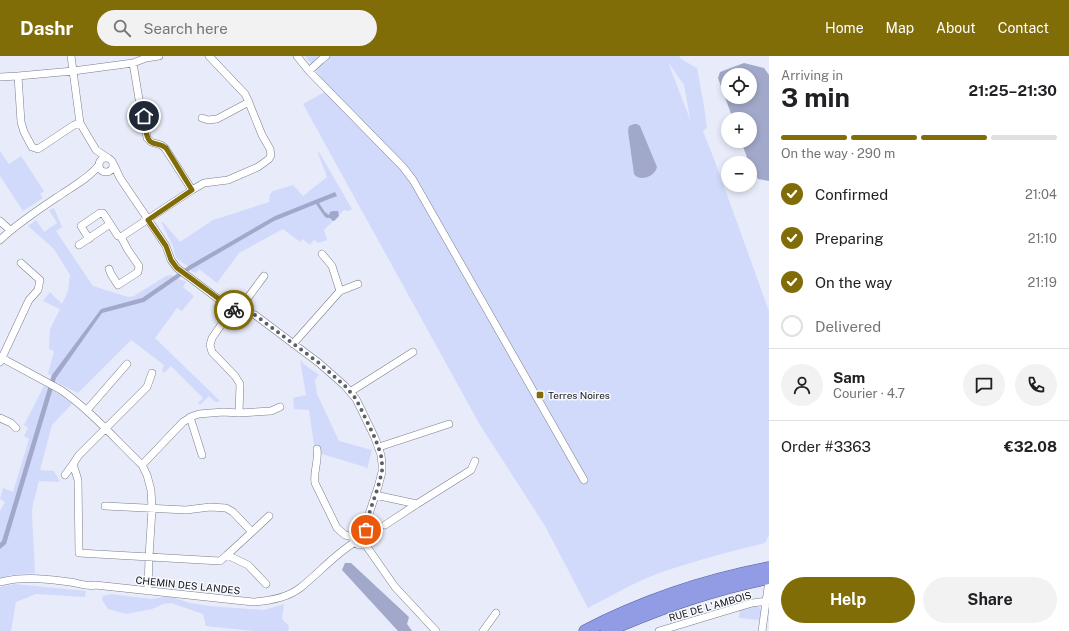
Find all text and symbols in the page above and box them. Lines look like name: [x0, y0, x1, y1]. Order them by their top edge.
search box: [97, 10, 377, 46]
text: Dashr: [20, 17, 73, 39]
icon: search: [111, 17, 133, 39]
text: Search here: [143, 20, 228, 37]
text: Home: [825, 20, 864, 36]
text: Map: [886, 20, 914, 36]
text: About: [936, 20, 976, 36]
text: Contact: [998, 20, 1049, 36]
map controls: [721, 68, 757, 192]
button: locate: [721, 68, 757, 104]
text: Arriving in: [781, 68, 843, 83]
text: 3 min: [781, 82, 850, 113]
text: 21:25–21:30: [969, 82, 1057, 99]
pin: [127, 99, 161, 133]
icon: home: [133, 105, 155, 127]
button: +: [721, 112, 757, 148]
text: On the way · 290 m: [781, 146, 895, 161]
button: −: [721, 156, 757, 192]
icon: check: [781, 183, 803, 205]
text: Confirmed: [815, 186, 888, 203]
text: 21:04: [1025, 187, 1057, 202]
icon: check: [781, 227, 803, 249]
text: Preparing: [815, 230, 884, 247]
text: 21:10: [1028, 231, 1057, 246]
icon: check: [781, 271, 803, 293]
text: On the way: [815, 274, 892, 291]
text: 21:19: [1028, 275, 1057, 290]
courier: [214, 290, 254, 330]
icon: bike: [223, 299, 245, 321]
text: Delivered: [815, 318, 881, 335]
button: person: [781, 364, 823, 406]
button: chat: [963, 364, 1005, 406]
button: phone: [1015, 364, 1057, 406]
text: Sam: [833, 369, 865, 386]
text: Courier · 4.7: [833, 386, 905, 401]
place label: Terres Noires: [548, 389, 610, 401]
marker: Terres Noires: [535, 390, 545, 400]
text: Order #3363: [781, 438, 871, 455]
text: €32.08: [1004, 438, 1057, 455]
pin: [349, 513, 383, 547]
icon: bag: [355, 519, 377, 541]
street label: CHEMIN DES LANDES: [135, 574, 241, 596]
button: Help: [781, 577, 915, 623]
button: Share: [923, 577, 1057, 623]
street label: RUE DE L'AMBOIS: [667, 588, 753, 624]

